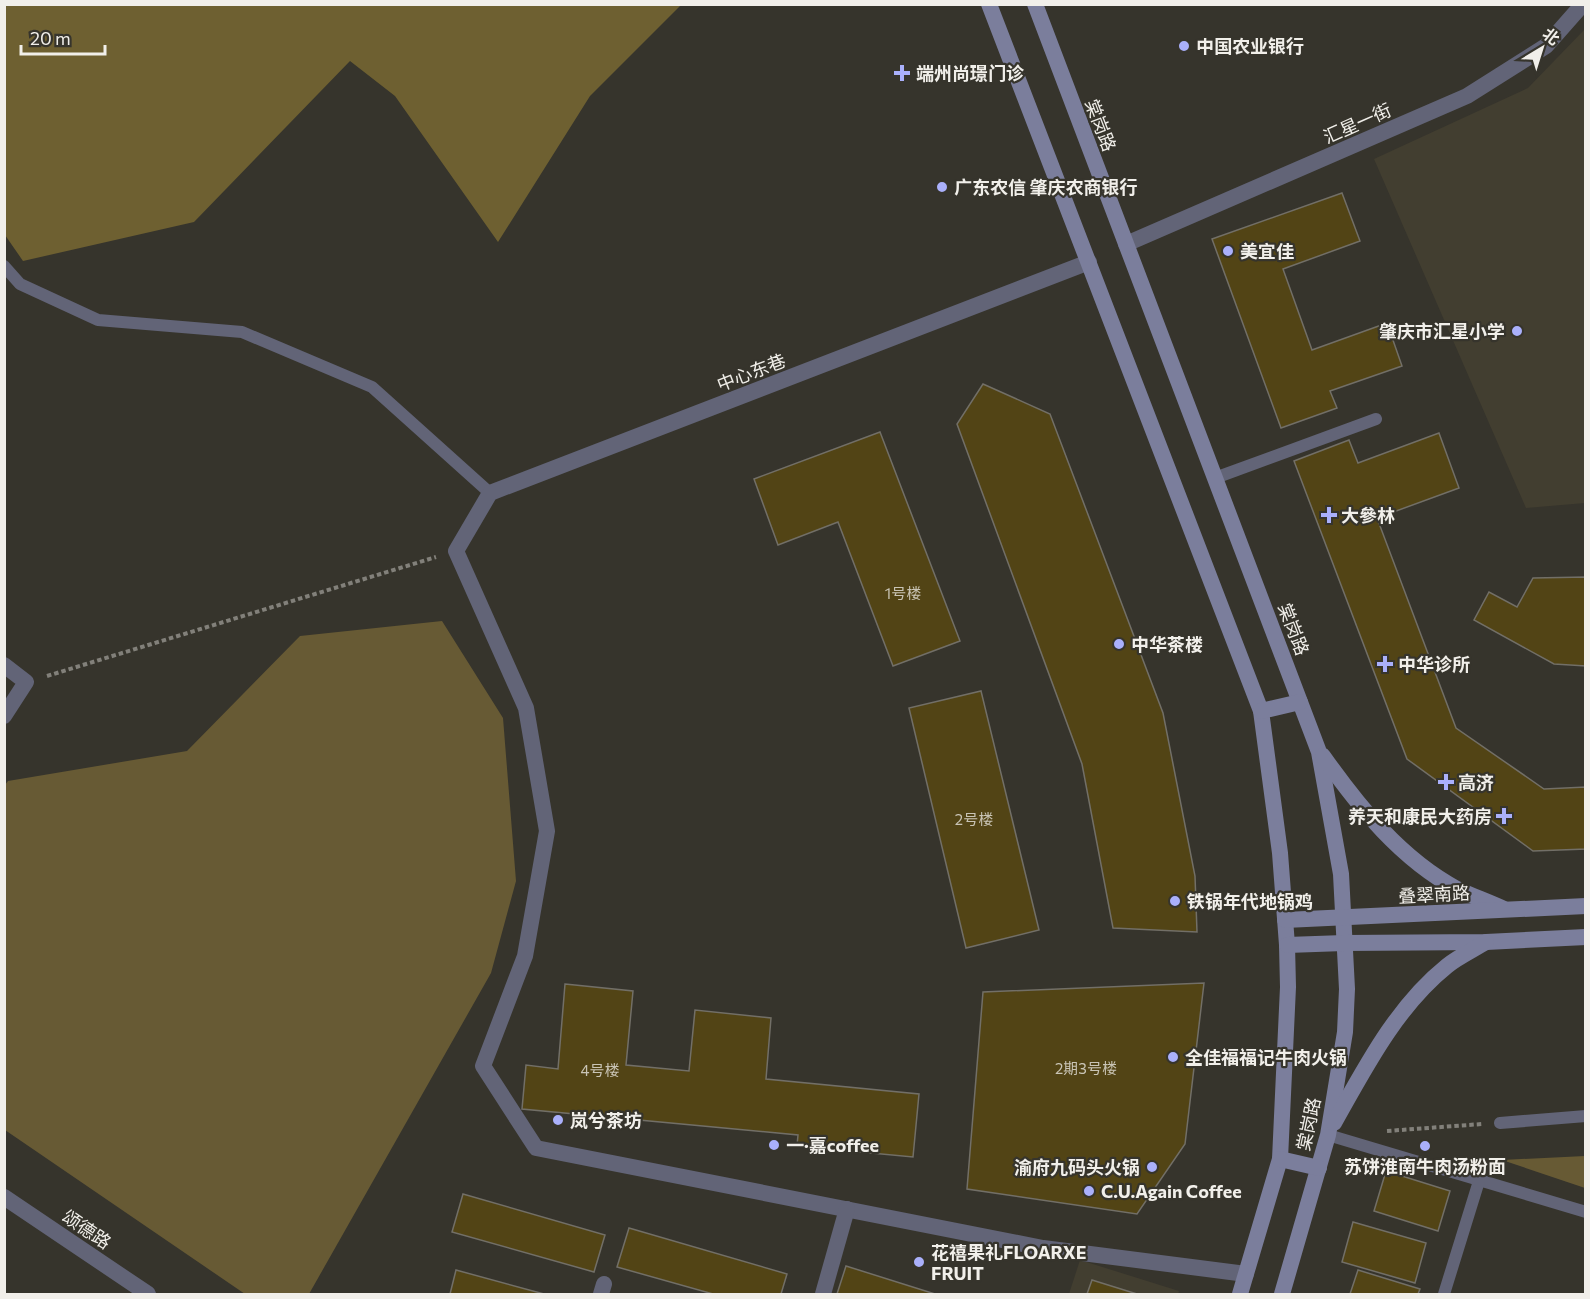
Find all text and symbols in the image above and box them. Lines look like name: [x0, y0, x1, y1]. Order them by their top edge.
scale bar: [21, 18, 105, 56]
north arrow: [1512, 18, 1572, 78]
text: 北: [1539, 23, 1564, 48]
text: 20 m: [30, 27, 71, 49]
place label: 中国农业银行: [1196, 35, 1304, 57]
marker: 中国农业银行: [1177, 39, 1191, 53]
place label: 端州尚璟门诊: [916, 62, 1024, 84]
marker: 端州尚璟门诊: [893, 64, 911, 82]
street label: 棠岗路: [1081, 96, 1121, 154]
street label: 汇星一街: [1320, 98, 1394, 148]
place label: 广东农信 肇庆农商银行: [954, 176, 1137, 198]
marker: 广东农信 肇庆农商银行: [935, 180, 949, 194]
place label: 美宜佳: [1240, 240, 1294, 262]
marker: 美宜佳: [1221, 244, 1235, 258]
place label: 肇庆市汇星小学: [1379, 320, 1505, 342]
marker: 肇庆市汇星小学: [1510, 324, 1524, 338]
street label: 中心东巷: [713, 349, 789, 395]
place label: 大參林: [1341, 504, 1395, 526]
marker: 大參林: [1322, 508, 1336, 522]
house number: 1号楼: [885, 584, 921, 602]
street label: 棠岗路: [1274, 600, 1314, 658]
place label: 中华茶楼: [1131, 633, 1203, 655]
marker: 中华茶楼: [1112, 637, 1126, 651]
place label: 中华诊所: [1398, 653, 1470, 675]
marker: 中华诊所: [1376, 655, 1394, 673]
place label: 高济: [1458, 771, 1494, 793]
marker: 高济: [1439, 775, 1453, 789]
place label: 养天和康民大药房: [1348, 805, 1492, 827]
marker: 养天和康民大药房: [1497, 809, 1511, 823]
house number: 2号楼: [955, 810, 993, 828]
street label: 叠翠南路: [1397, 881, 1471, 907]
place label: 铁锅年代地锅鸡: [1187, 890, 1313, 912]
marker: 铁锅年代地锅鸡: [1168, 894, 1182, 908]
place label: 全佳福福记牛肉火锅: [1185, 1046, 1347, 1068]
marker: 全佳福福记牛肉火锅: [1166, 1050, 1180, 1064]
house number: 2期3号楼: [1055, 1059, 1117, 1077]
house number: 4号楼: [580, 1061, 620, 1079]
street label: 棠岗路: [1292, 1095, 1324, 1153]
place label: 岚兮茶坊: [570, 1109, 642, 1131]
marker: 岚兮茶坊: [551, 1113, 565, 1127]
place label: 一·嘉coffee: [786, 1134, 879, 1156]
marker: 一·嘉coffee: [767, 1138, 781, 1152]
marker: 苏饼淮南牛肉汤粉面: [1418, 1139, 1432, 1153]
place label: 苏饼淮南牛肉汤粉面: [1344, 1155, 1506, 1177]
place label: 渝府九码头火锅: [1014, 1156, 1140, 1178]
marker: 渝府九码头火锅: [1145, 1160, 1159, 1174]
place label: C.U.Again Coffee: [1101, 1180, 1242, 1202]
marker: C.U.Again Coffee: [1082, 1184, 1096, 1198]
street label: 颂德路: [58, 1205, 116, 1253]
place label: 花禧果礼FLOARXE FRUIT: [931, 1241, 1087, 1284]
marker: 花禧果礼FLOARXE FRUIT: [912, 1255, 926, 1269]

